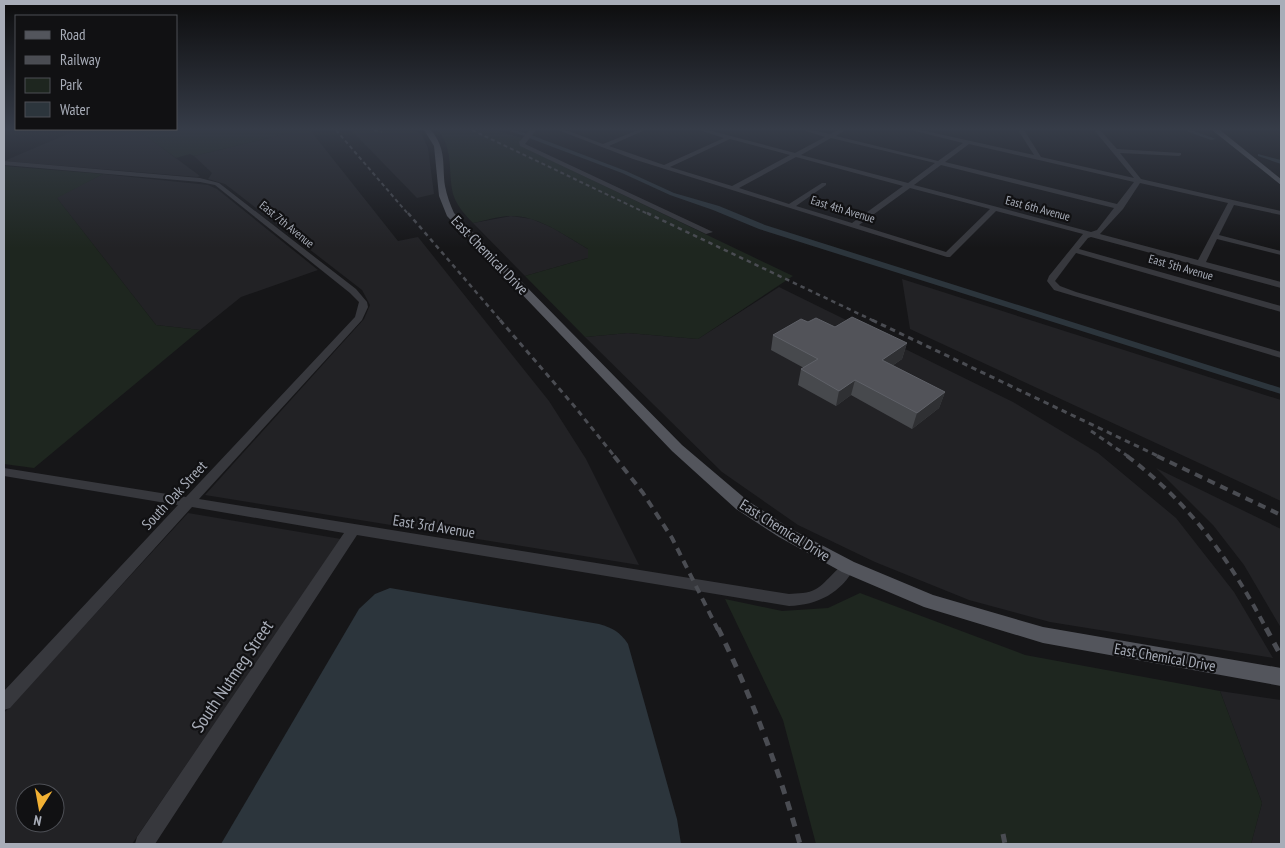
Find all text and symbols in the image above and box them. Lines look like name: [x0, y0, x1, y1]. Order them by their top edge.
legend: [15, 15, 178, 130]
text: Road: [60, 25, 86, 44]
text: Railway: [60, 50, 101, 69]
text: Park: [60, 75, 82, 94]
text: Water: [60, 100, 91, 119]
street label: East 4th Avenue: [809, 192, 877, 226]
street label: East 6th Avenue: [1004, 192, 1072, 224]
street label: East 7th Avenue: [257, 197, 318, 251]
street label: East Chemical Drive: [447, 211, 533, 299]
street label: East 5th Avenue: [1147, 251, 1215, 283]
street label: South Oak Street: [137, 457, 211, 533]
street label: East Chemical Drive: [736, 495, 834, 565]
street label: East 3rd Avenue: [392, 510, 476, 542]
street label: South Nutmeg Street: [186, 616, 278, 736]
street label: East Chemical Drive: [1113, 639, 1217, 675]
north arrow: [15, 783, 65, 833]
text: N: [32, 811, 43, 830]

